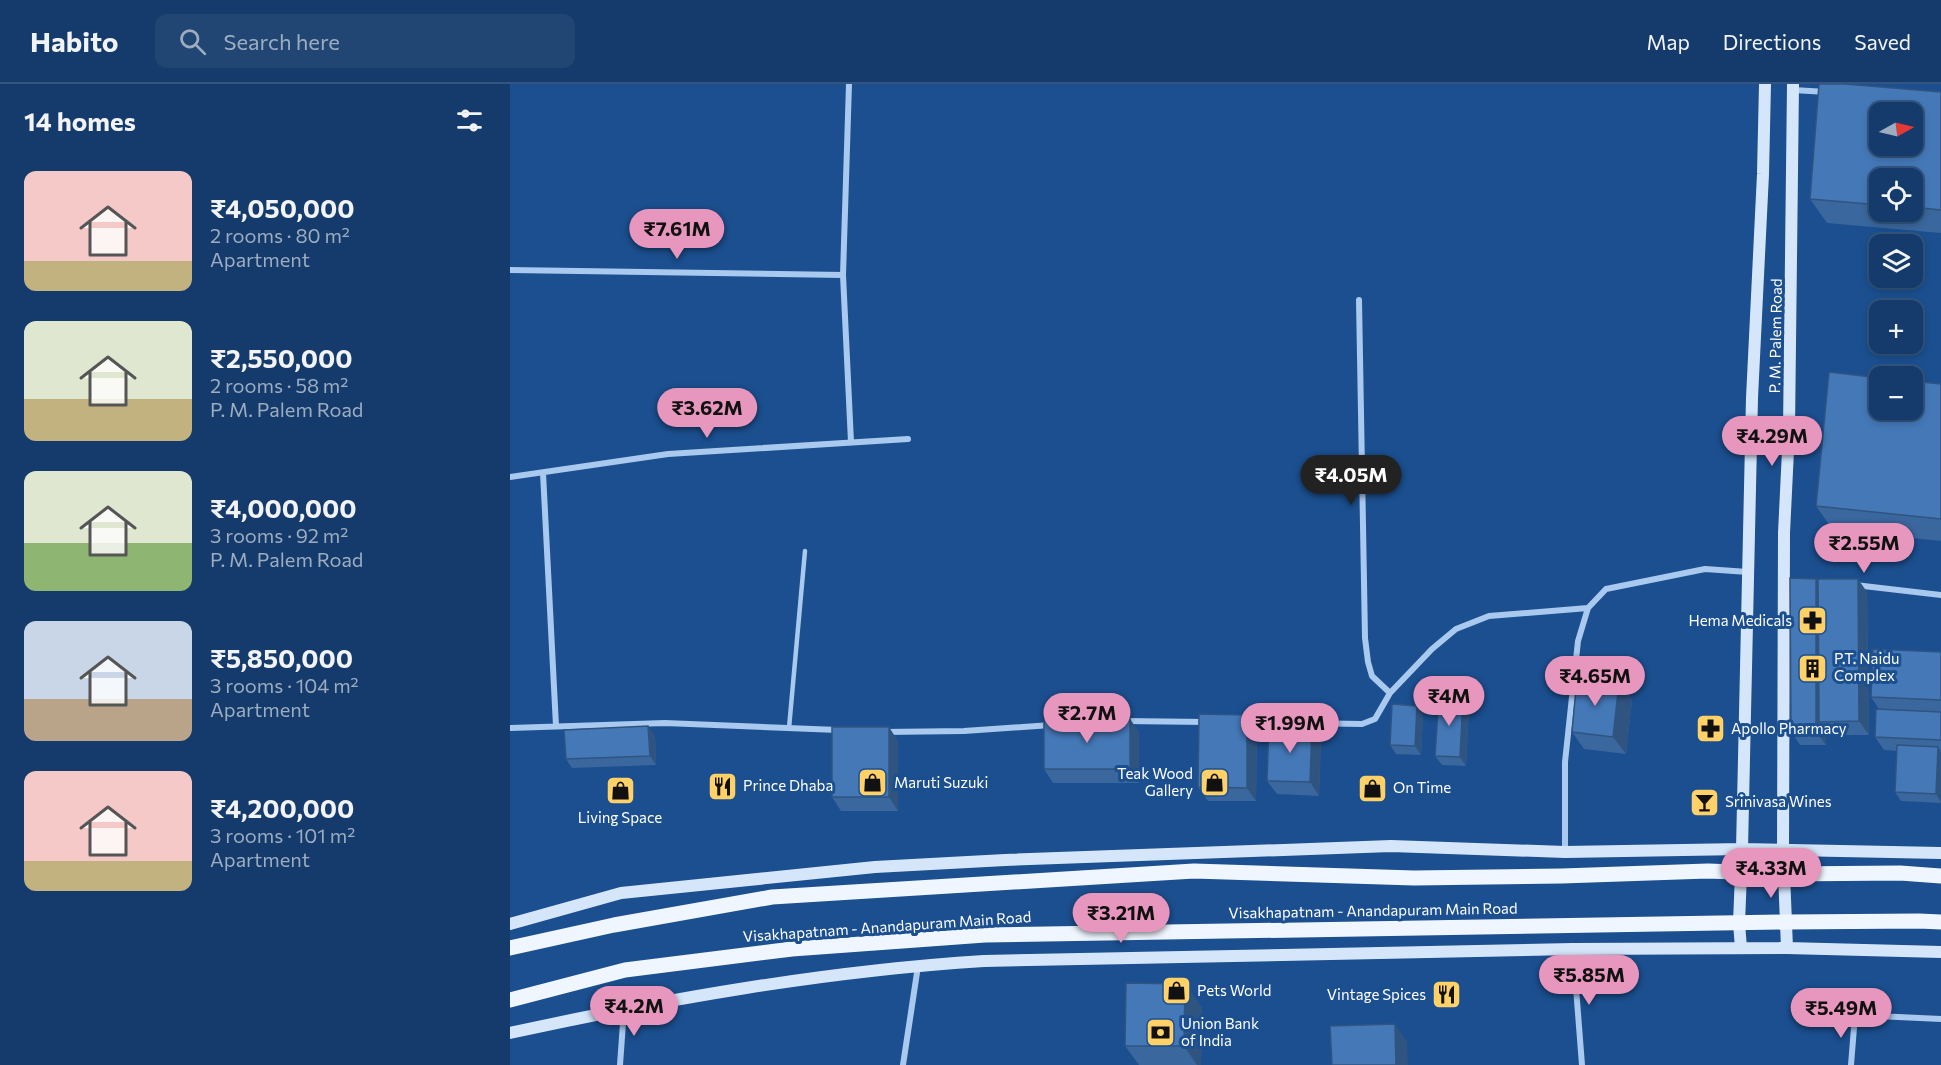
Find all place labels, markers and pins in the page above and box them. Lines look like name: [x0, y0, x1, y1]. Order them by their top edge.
pin: ₹7.61M: [628, 209, 726, 260]
pin: ₹3.62M: [658, 388, 756, 439]
pin: ₹4.29M: [1723, 416, 1821, 467]
pin: ₹4.05M: [1302, 455, 1400, 506]
pin: ₹2.55M: [1815, 523, 1913, 574]
pharmacy icon: Hema Medicals: [1797, 605, 1829, 637]
place label: Hema Medicals: [1688, 611, 1792, 629]
place label: P.T. Naidu Complex: [1834, 649, 1899, 684]
building icon: P.T. Naidu Complex: [1797, 652, 1829, 684]
pin: ₹4.65M: [1546, 656, 1644, 707]
pin: ₹4M: [1420, 676, 1478, 727]
pin: ₹2.7M: [1045, 693, 1129, 744]
pin: ₹1.99M: [1241, 703, 1339, 754]
pharmacy icon: Apollo Pharmacy: [1694, 713, 1726, 745]
place label: Apollo Pharmacy: [1731, 719, 1847, 737]
place label: Teak Wood Gallery: [1117, 764, 1193, 799]
shop icon: Maruti Suzuki: [857, 767, 889, 799]
shop icon: Teak Wood Gallery: [1198, 767, 1230, 799]
restaurant icon: Prince Dhaba: [706, 770, 738, 802]
shop icon: On Time: [1356, 772, 1388, 804]
place label: Maruti Suzuki: [894, 773, 988, 791]
shop icon: Living Space: [604, 775, 636, 807]
place label: Prince Dhaba: [743, 776, 833, 794]
place label: On Time: [1393, 778, 1451, 796]
bar icon: Srinivasa Wines: [1688, 786, 1720, 818]
place label: Srinivasa Wines: [1725, 792, 1832, 810]
place label: Living Space: [578, 808, 662, 826]
pin: ₹4.33M: [1722, 848, 1820, 899]
pin: ₹3.21M: [1072, 893, 1170, 944]
pin: ₹5.85M: [1540, 955, 1638, 1006]
shop icon: Pets World: [1160, 975, 1192, 1007]
restaurant icon: Vintage Spices: [1431, 979, 1463, 1011]
place label: Pets World: [1197, 981, 1271, 999]
place label: Vintage Spices: [1327, 985, 1426, 1003]
pin: ₹4.2M: [592, 986, 676, 1037]
pin: ₹5.49M: [1792, 988, 1890, 1039]
place label: Union Bank of India: [1181, 1014, 1259, 1049]
bank icon: Union Bank of India: [1144, 1017, 1176, 1049]

